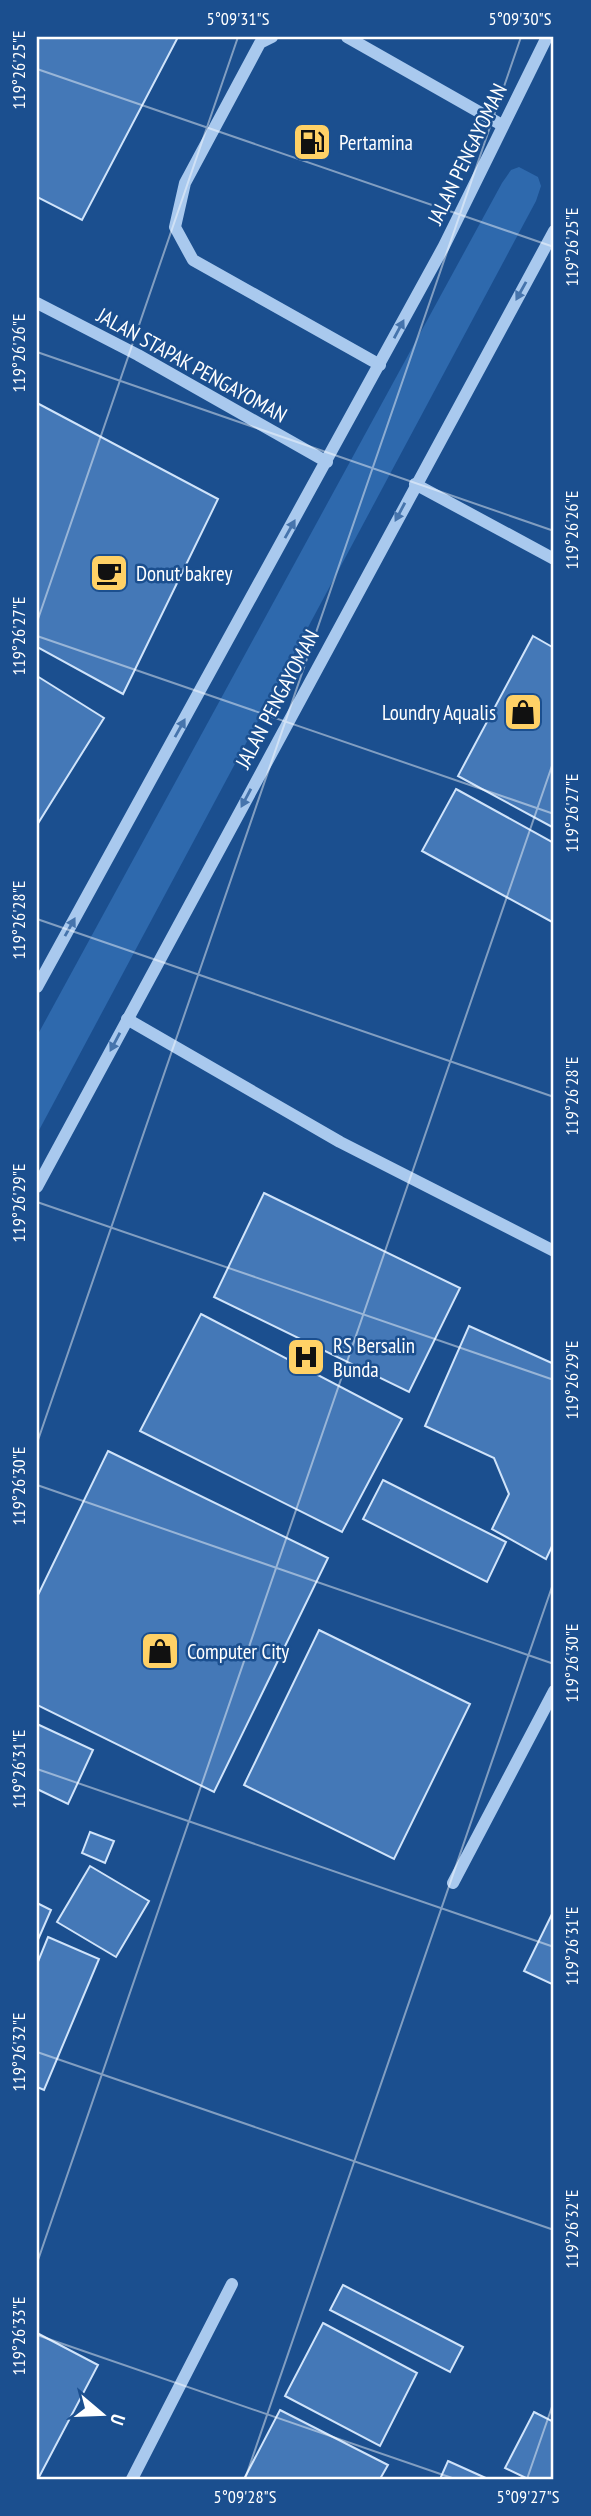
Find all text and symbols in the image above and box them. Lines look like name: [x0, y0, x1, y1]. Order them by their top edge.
text: 5°09'31"S: [207, 7, 270, 30]
text: 5°09'30"S: [489, 7, 552, 30]
text: 119°26'25"E: [7, 31, 30, 109]
street label: JALAN PENGAYOMAN: [421, 79, 513, 230]
fuel station icon: Pertamina: [291, 121, 333, 163]
place label: Pertamina: [339, 129, 413, 156]
text: 119°26'25"E: [560, 208, 583, 286]
one-way arrow: [515, 281, 527, 301]
street label: JALAN STAPAK PENGAYOMAN: [91, 301, 292, 428]
text: 119°26'26"E: [7, 314, 30, 392]
one-way arrow: [393, 319, 405, 339]
text: 119°26'26"E: [560, 491, 583, 569]
one-way arrow: [394, 502, 406, 522]
one-way arrow: [284, 519, 296, 539]
cafe icon: Donut bakrey: [88, 552, 130, 594]
place label: Donut bakrey: [136, 560, 232, 587]
text: 119°26'27"E: [7, 597, 30, 675]
street label: JALAN PENGAYOMAN: [229, 625, 325, 774]
shop icon: Loundry Aqualis: [502, 691, 544, 733]
place label: Loundry Aqualis: [382, 699, 496, 726]
one-way arrow: [174, 718, 186, 738]
text: 119°26'27"E: [560, 774, 583, 852]
one-way arrow: [240, 789, 252, 808]
text: 119°26'28"E: [7, 881, 30, 959]
one-way arrow: [64, 917, 76, 937]
one-way arrow: [109, 1032, 121, 1052]
text: 119°26'28"E: [560, 1057, 583, 1135]
text: 119°26'29"E: [7, 1164, 30, 1242]
place label: RS Bersalin Bunda: [333, 1332, 415, 1383]
hospital icon: RS Bersalin Bunda: [285, 1336, 327, 1378]
text: 119°26'29"E: [560, 1341, 583, 1419]
text: 119°26'30"E: [7, 1447, 30, 1525]
text: 119°26'30"E: [560, 1624, 583, 1702]
shop icon: Computer City: [139, 1630, 181, 1672]
place label: Computer City: [187, 1638, 289, 1665]
text: 119°26'31"E: [7, 1730, 30, 1808]
text: 119°26'31"E: [560, 1907, 583, 1985]
text: 119°26'32"E: [7, 2013, 30, 2091]
text: 119°26'32"E: [560, 2190, 583, 2268]
text: 119°26'33"E: [7, 2297, 30, 2375]
north arrow: [66, 2380, 136, 2450]
text: U: [105, 2411, 131, 2428]
text: 5°09'28"S: [214, 2485, 277, 2508]
text: 5°09'27"S: [497, 2485, 560, 2508]

